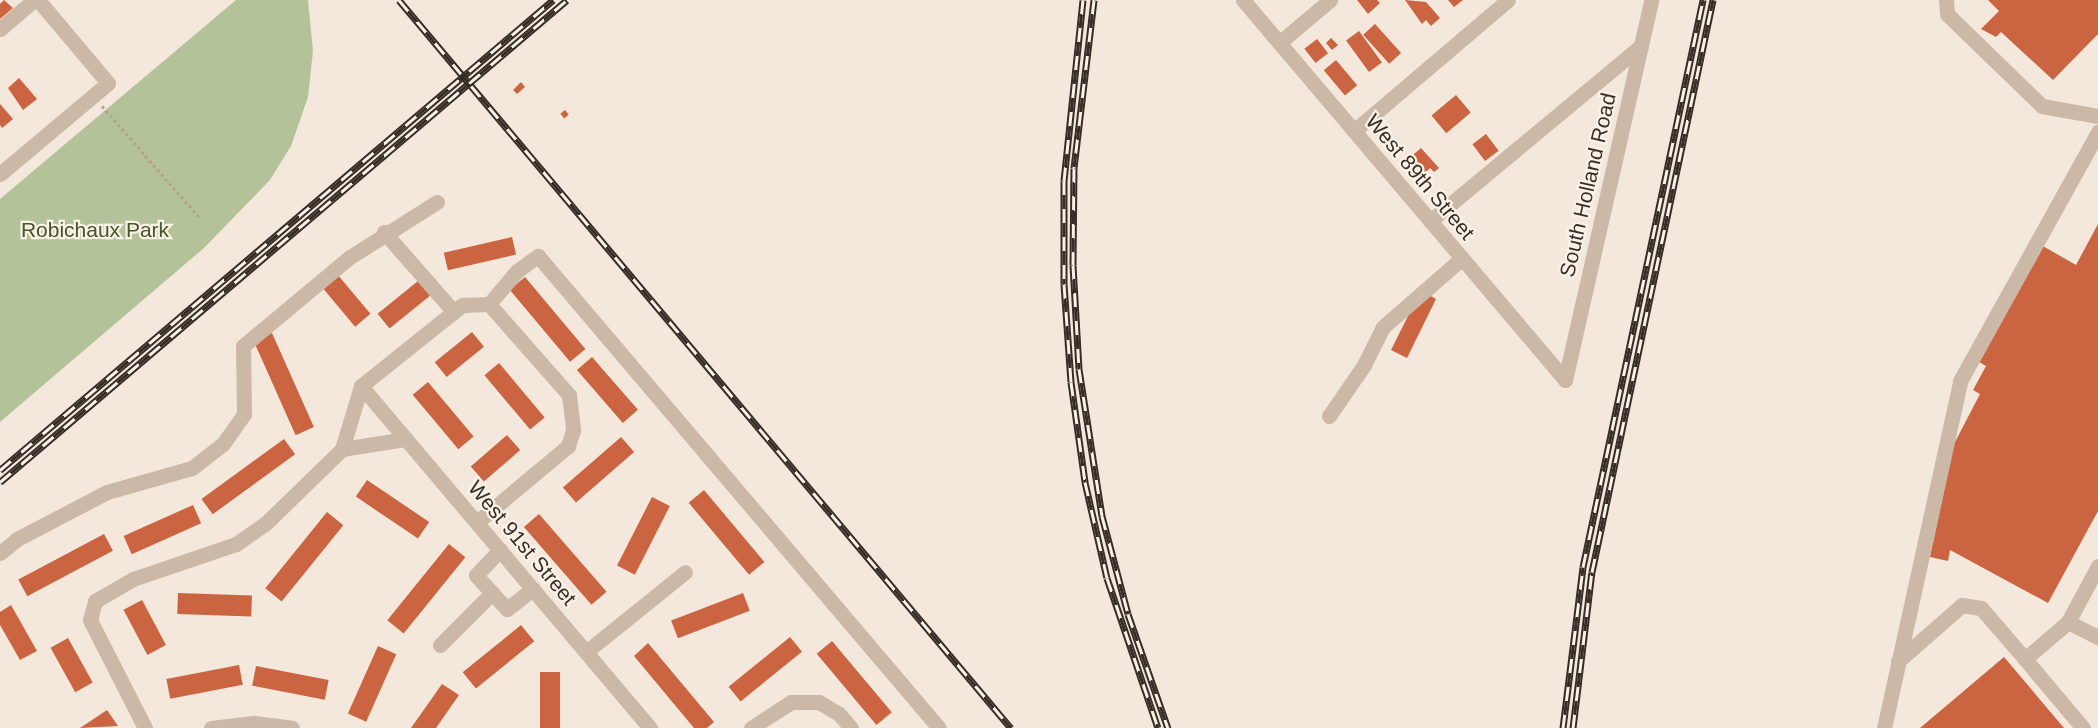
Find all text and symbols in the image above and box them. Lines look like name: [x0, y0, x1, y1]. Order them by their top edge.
street label: South Holland Road: [1555, 91, 1621, 279]
street label: West 89th Street: [1360, 109, 1480, 245]
park label: Robichaux Park: [21, 217, 169, 243]
street label: West 91st Street: [463, 476, 581, 610]

